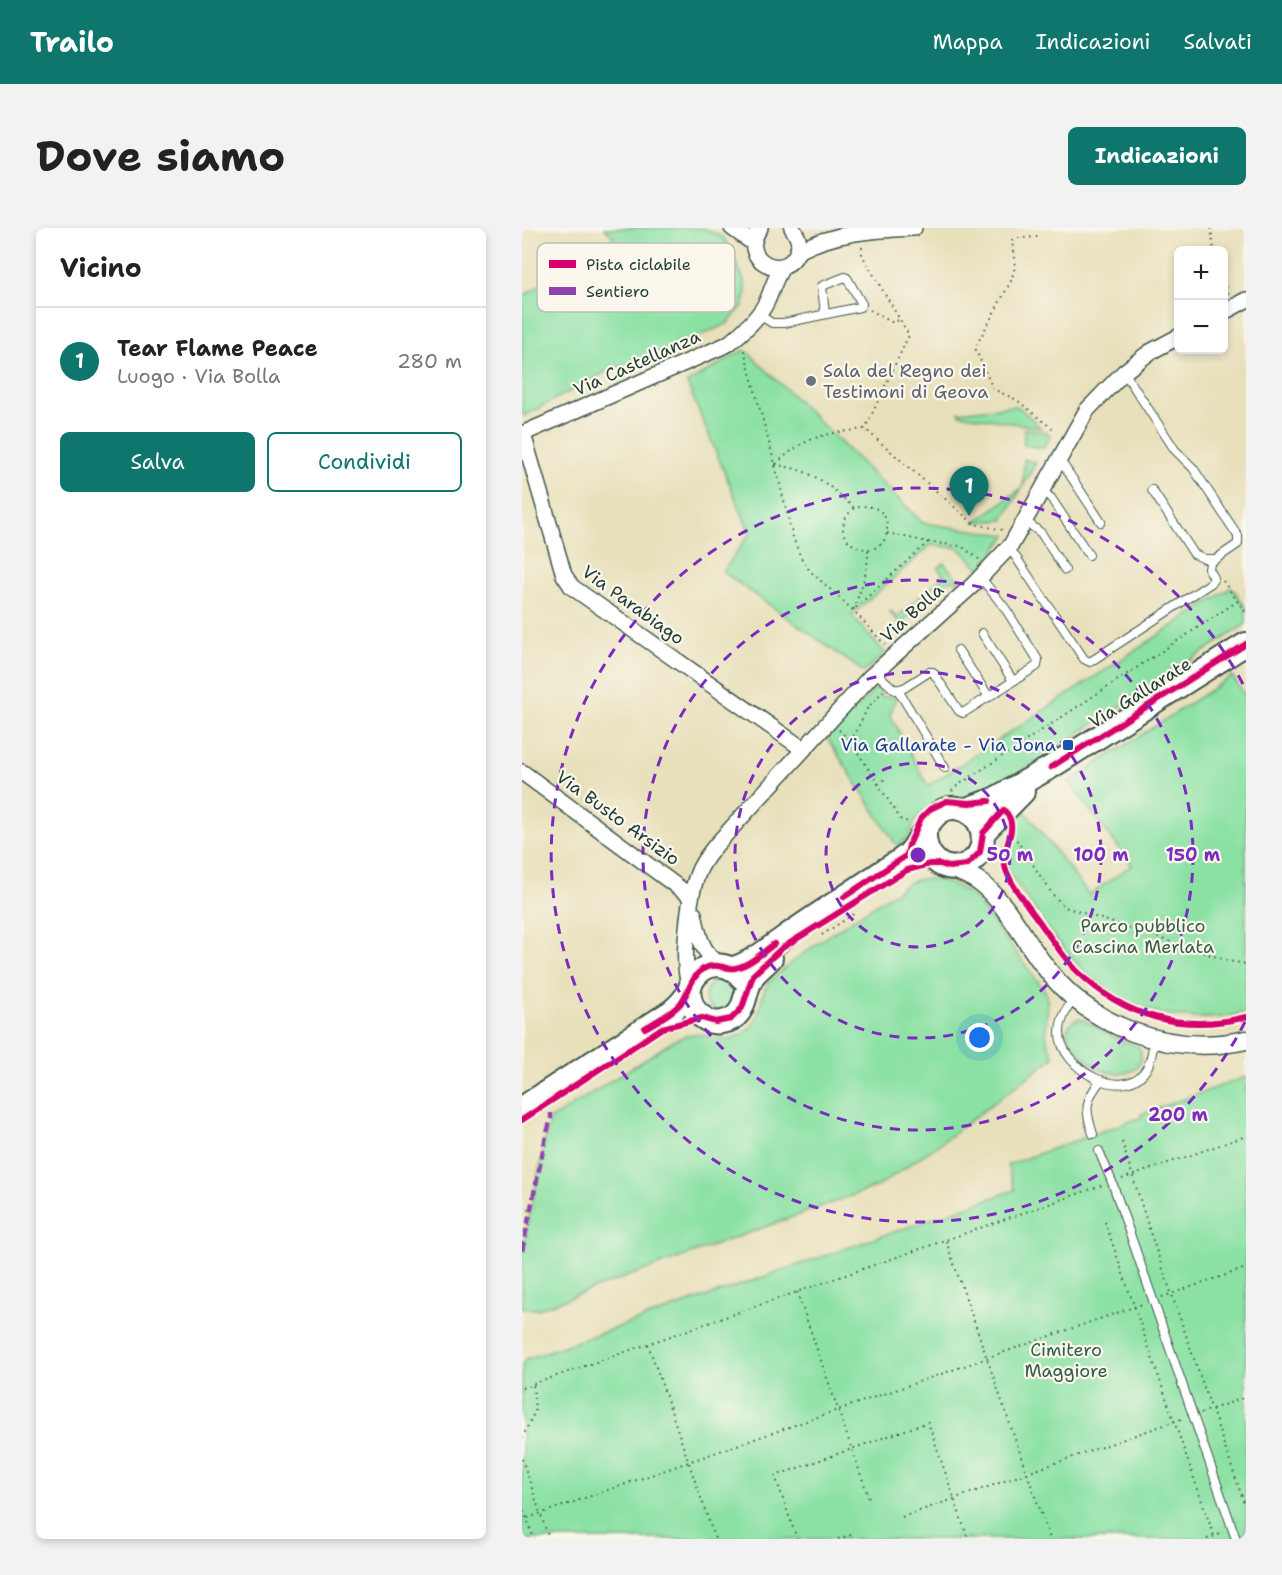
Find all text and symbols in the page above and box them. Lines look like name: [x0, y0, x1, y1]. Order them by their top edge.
text: Trailo: [30, 23, 114, 61]
text: Mappa: [933, 28, 1003, 56]
text: Indicazioni: [1036, 28, 1150, 56]
text: Salvati: [1183, 28, 1252, 56]
button: Indicazioni: [1068, 127, 1246, 185]
text: Dove siamo: [36, 128, 285, 184]
legend: [537, 243, 735, 312]
map controls: [1174, 246, 1228, 354]
button: +: [1174, 246, 1228, 300]
text: Vicino: [60, 250, 142, 285]
text: Pista ciclabile: [586, 254, 691, 275]
text: Sentiero: [586, 281, 649, 302]
button: −: [1174, 300, 1228, 354]
street label: Via Castellanza: [570, 324, 704, 402]
text: Tear Flame Peace: [117, 334, 318, 363]
text: 1: [75, 348, 84, 374]
text: 280 m: [397, 348, 462, 374]
place label: Sala del Regno dei Testimoni di Geova: [823, 359, 988, 404]
text: Luogo · Via Bolla: [117, 363, 280, 389]
marker: Sala del Regno dei Testimoni di Geova: [804, 374, 818, 388]
button: Salva: [60, 432, 255, 492]
button: Condividi: [267, 432, 462, 492]
pin: 1: [950, 466, 988, 516]
street label: Via Parabiago: [577, 560, 689, 650]
street label: Via Bolla: [875, 578, 949, 648]
street label: Via Gallarate: [1084, 652, 1196, 734]
place label: Via Gallarate - Via Jona: [841, 733, 1056, 757]
marker: Via Gallarate - Via Jona: [1061, 738, 1075, 752]
street label: Via Busto Arsizio: [551, 765, 685, 871]
text: 50 m: [987, 843, 1034, 867]
text: 100 m: [1073, 843, 1129, 867]
text: 150 m: [1166, 843, 1221, 867]
centre of rings: [908, 845, 928, 865]
park label: Parco pubblico Cascina Merlata: [1072, 914, 1214, 959]
your location: [965, 1023, 994, 1052]
text: 200 m: [1148, 1103, 1209, 1127]
park label: Cimitero Maggiore: [1024, 1338, 1108, 1383]

